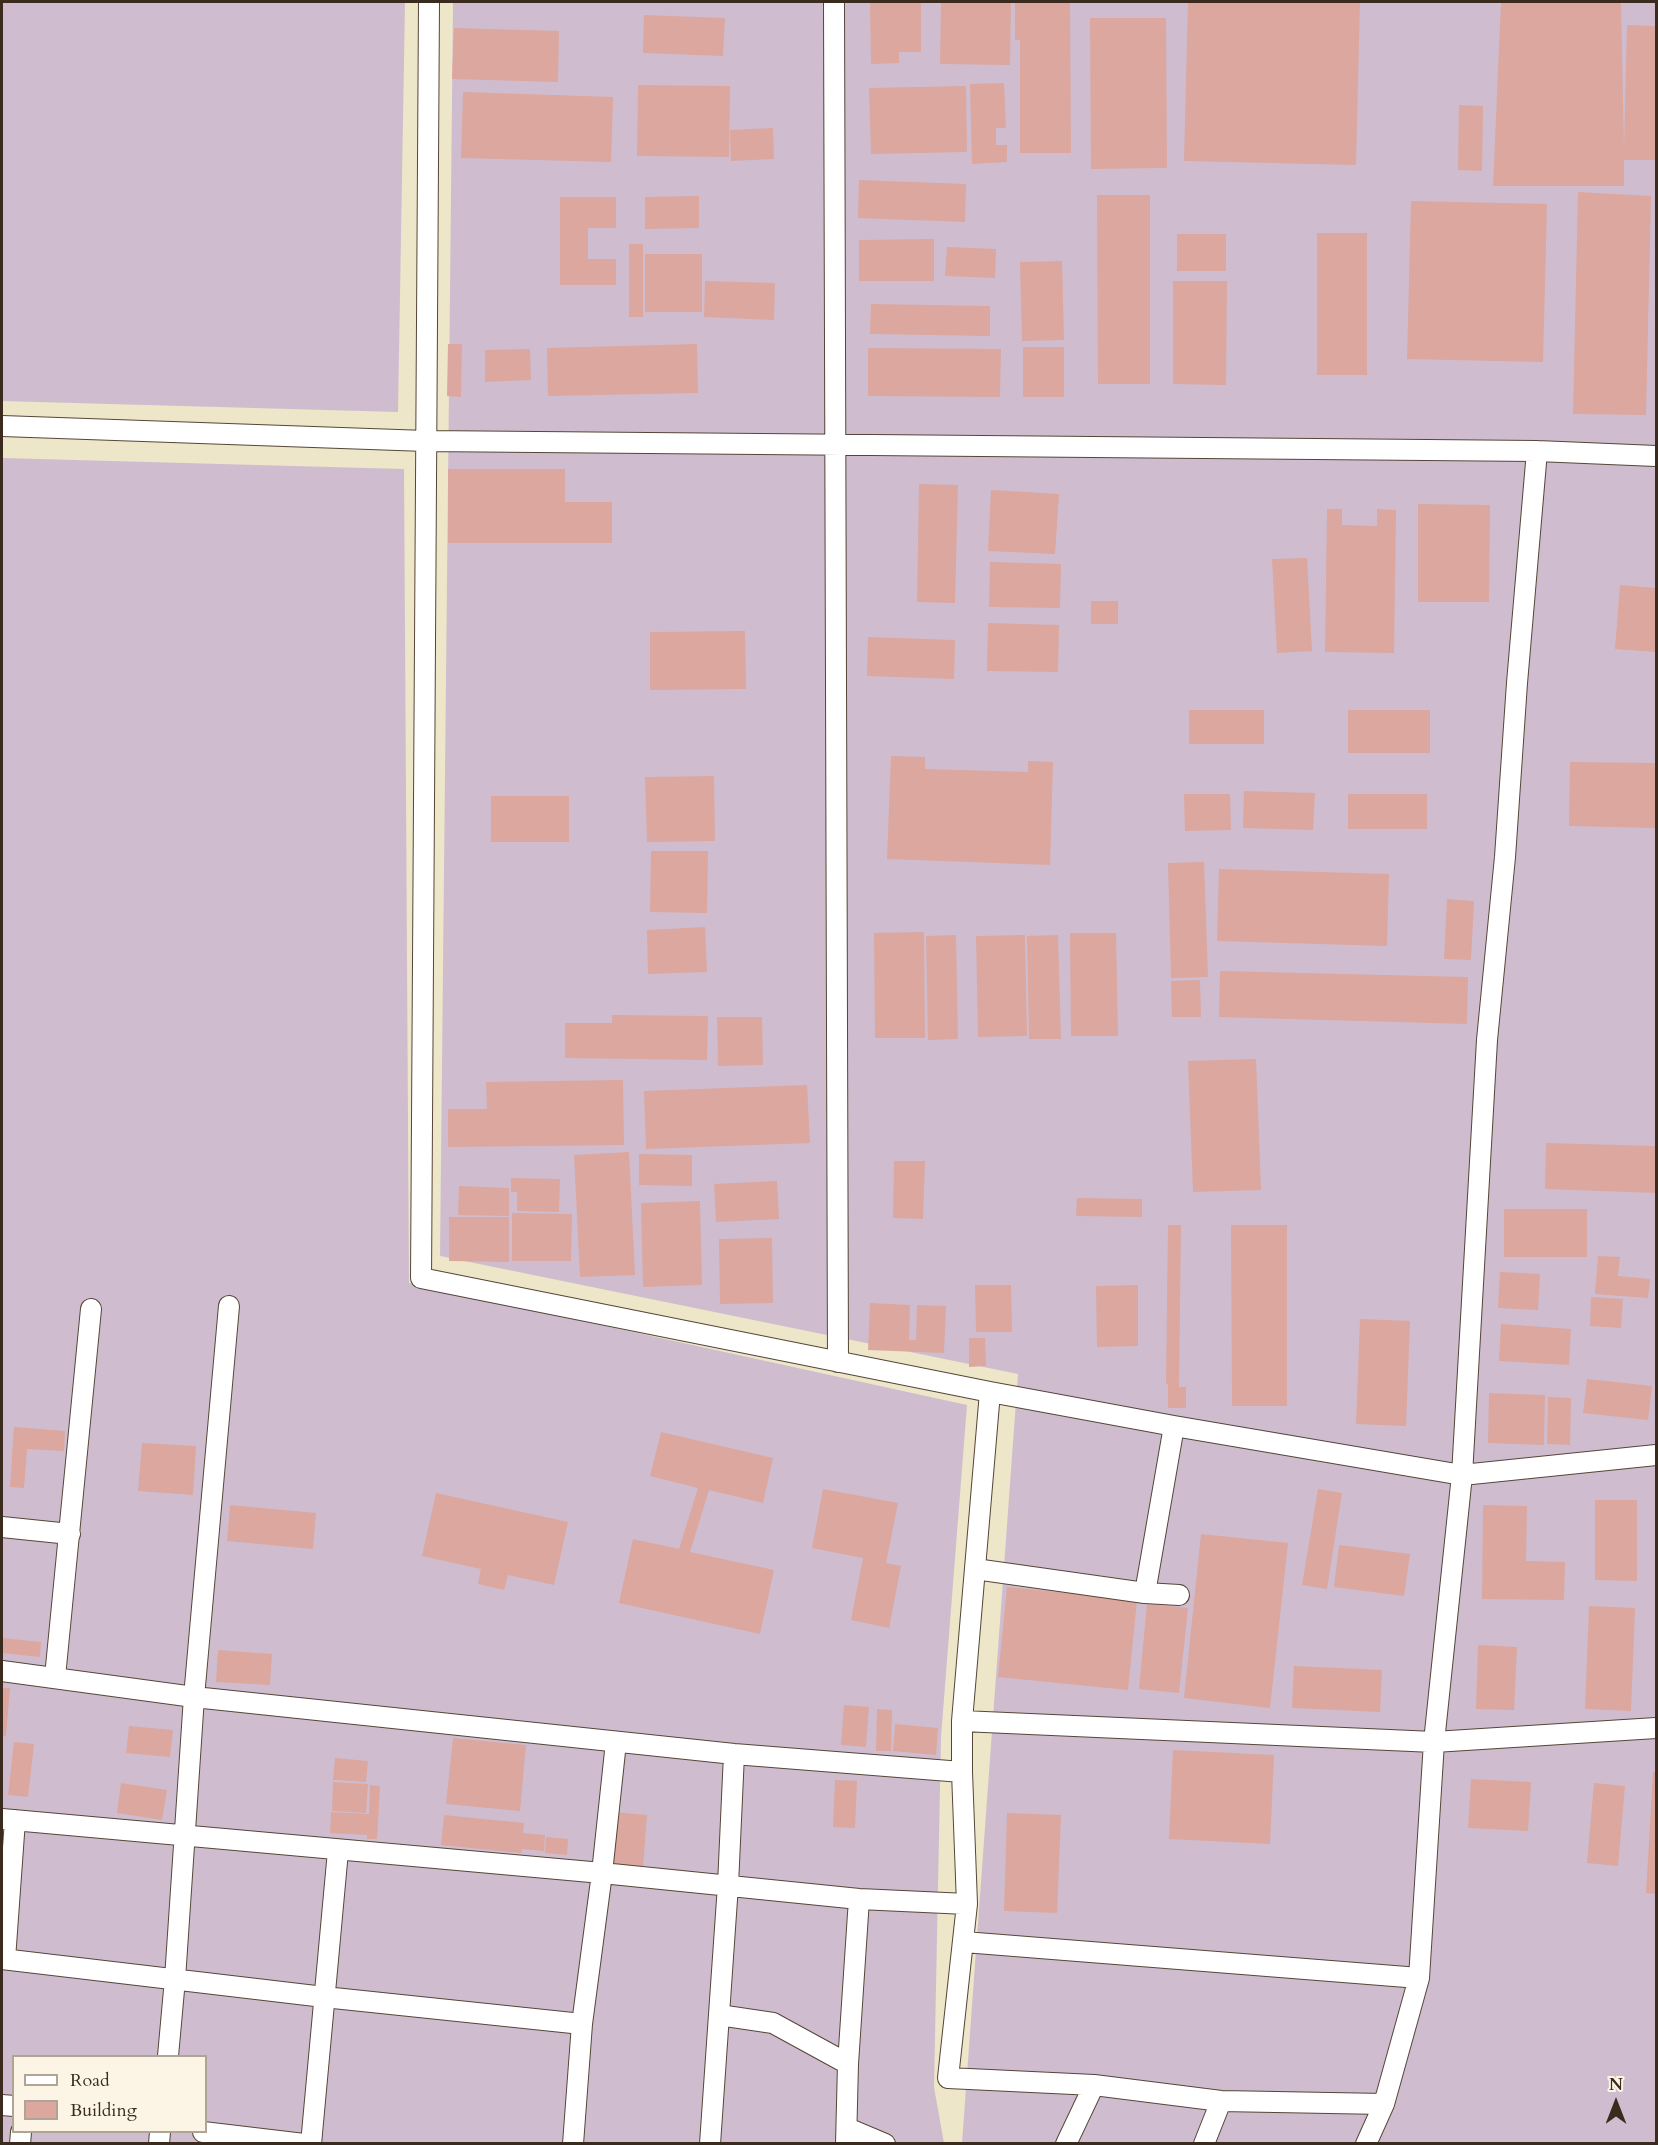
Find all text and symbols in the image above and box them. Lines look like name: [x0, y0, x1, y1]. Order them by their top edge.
legend: [12, 2055, 207, 2133]
text: Road: [70, 2068, 110, 2093]
north arrow: [1586, 2073, 1646, 2133]
text: N: [1609, 2074, 1623, 2096]
text: Building: [70, 2098, 137, 2123]

